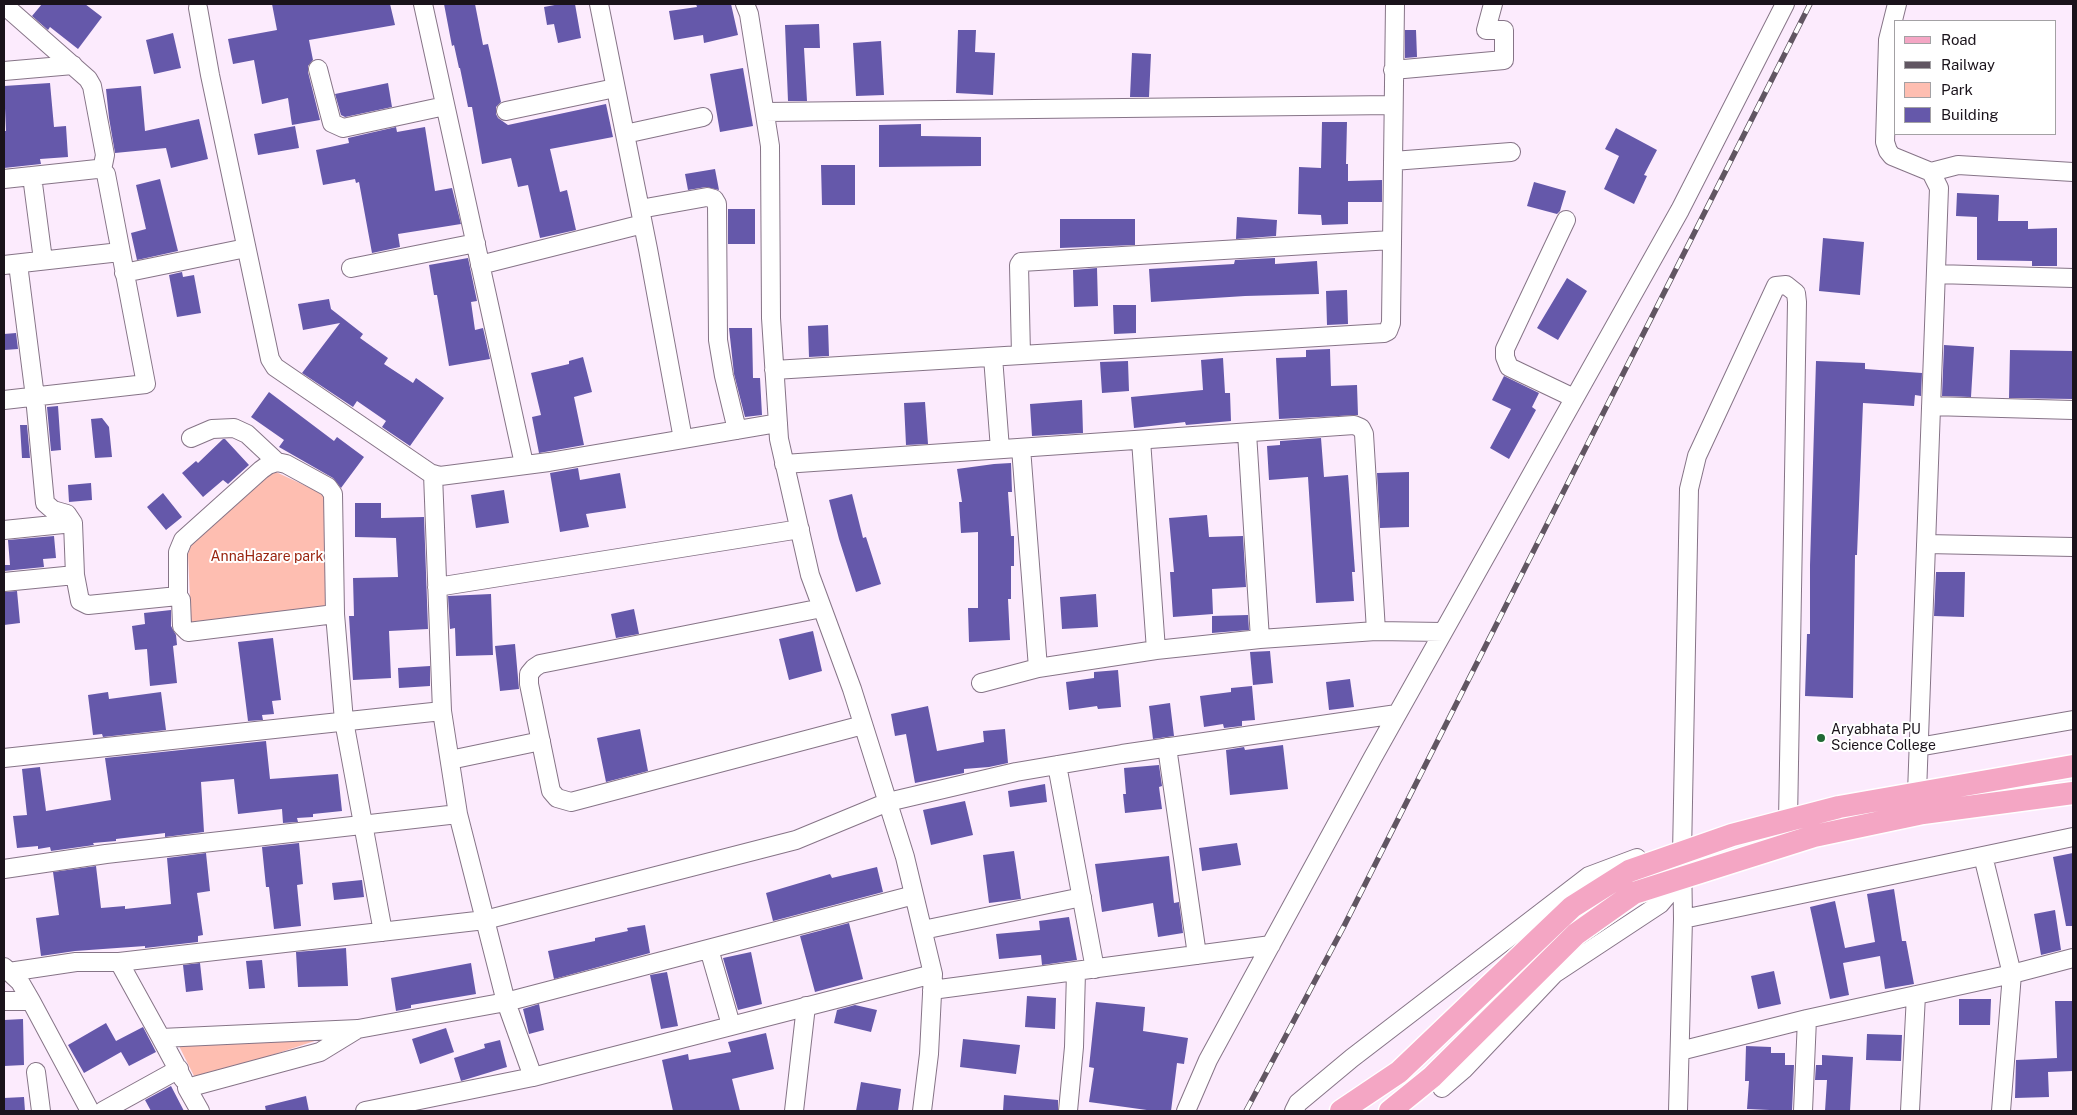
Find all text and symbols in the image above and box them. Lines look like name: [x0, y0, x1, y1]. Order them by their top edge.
legend: [1894, 20, 2057, 135]
text: Road: [1941, 31, 1977, 48]
text: Railway: [1941, 56, 1995, 73]
text: Park: [1941, 81, 1973, 98]
text: Building: [1941, 106, 1999, 123]
park label: AnnaHazare park: [211, 549, 323, 565]
place label: Aryabhata PU Science College: [1831, 722, 1936, 754]
marker: Aryabhata PU Science College: [1815, 732, 1827, 744]

